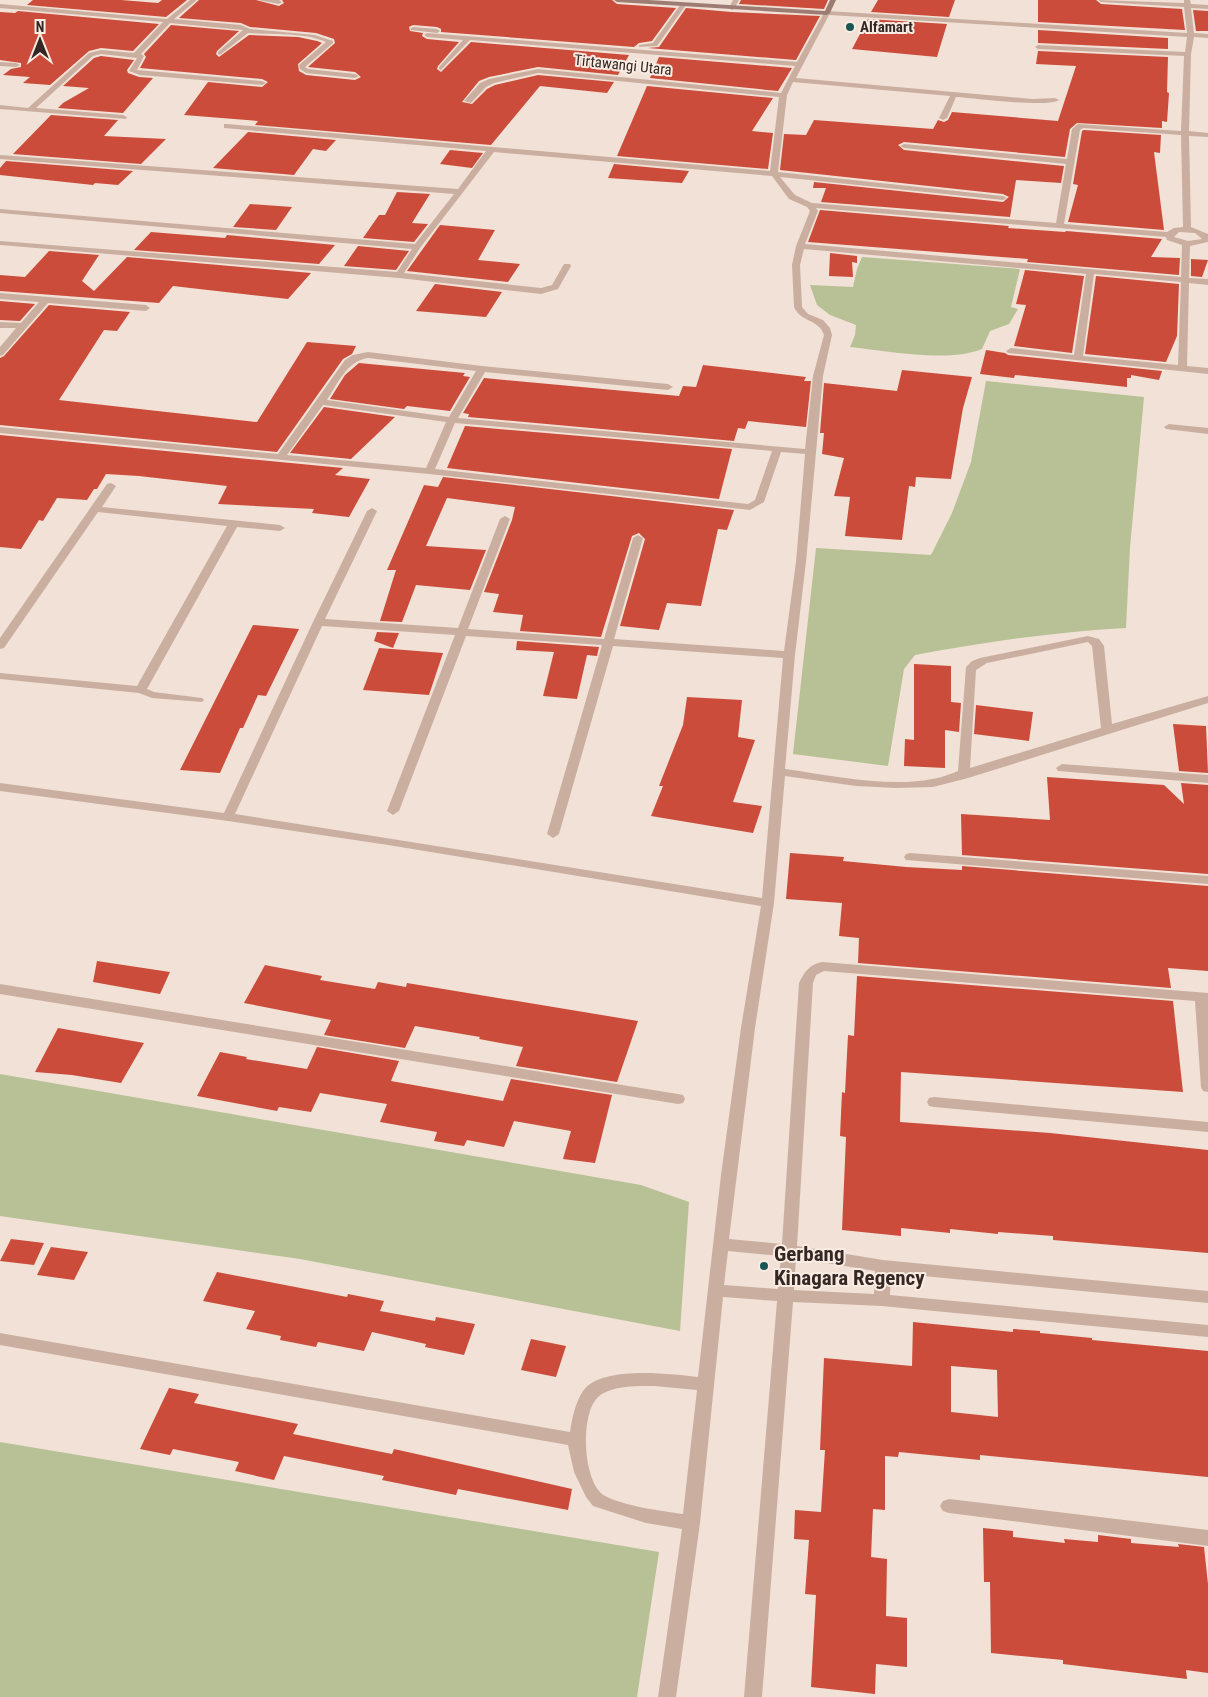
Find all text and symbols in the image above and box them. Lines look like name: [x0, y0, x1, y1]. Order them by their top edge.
north arrow: [15, 15, 65, 65]
place label: Alfamart: [860, 18, 913, 36]
text: N: [36, 19, 44, 35]
marker: Alfamart: [844, 21, 856, 33]
street label: Tirtawangi Utara: [573, 51, 673, 79]
place label: Gerbang Kinagara Regency: [774, 1242, 925, 1290]
marker: Gerbang Kinagara Regency: [758, 1260, 770, 1272]

